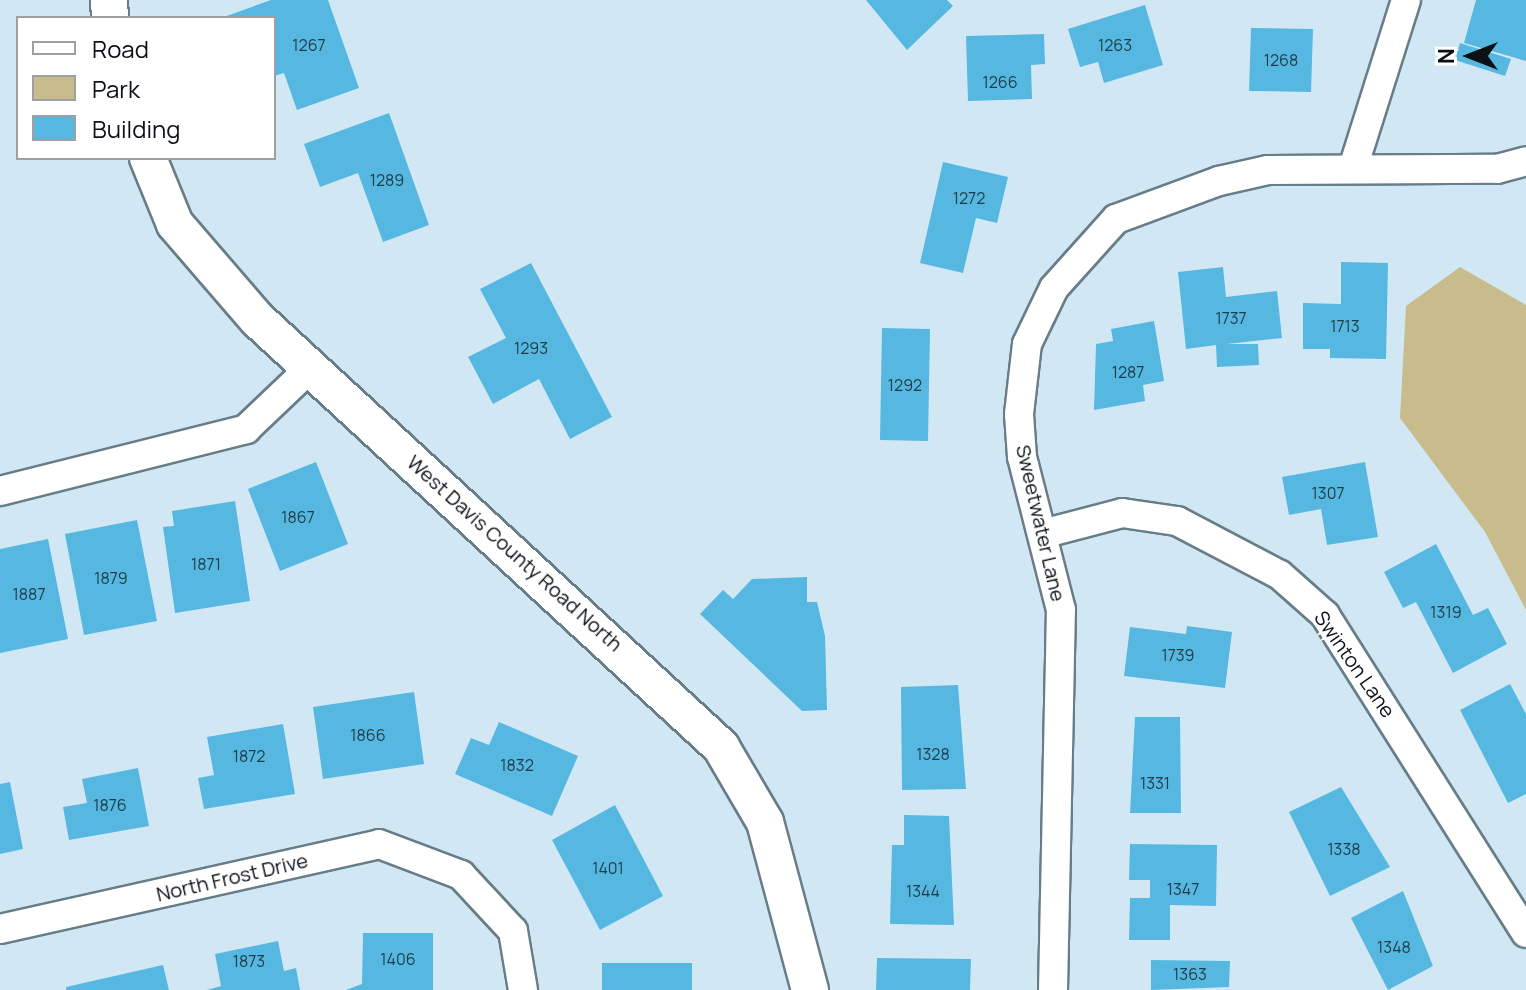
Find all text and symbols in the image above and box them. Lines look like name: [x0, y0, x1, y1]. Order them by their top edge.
legend: [16, 16, 276, 160]
north arrow: [1430, 16, 1510, 96]
text: Road: [92, 32, 149, 65]
house number: 1267: [292, 35, 326, 55]
house number: 1263: [1098, 35, 1132, 55]
text: N: [1431, 48, 1461, 64]
house number: 1268: [1264, 50, 1298, 70]
text: Park: [92, 72, 140, 105]
house number: 1266: [982, 72, 1018, 92]
text: Building: [92, 112, 180, 145]
house number: 1289: [370, 170, 404, 190]
house number: 1272: [953, 188, 985, 208]
house number: 1737: [1215, 308, 1247, 328]
house number: 1713: [1330, 316, 1360, 336]
house number: 1293: [514, 338, 548, 358]
house number: 1287: [1112, 362, 1144, 382]
house number: 1292: [888, 375, 922, 395]
street label: Sweetwater Lane: [1011, 442, 1071, 604]
street label: West Davis County Road North: [402, 450, 628, 656]
house number: 1307: [1312, 483, 1344, 503]
house number: 1867: [281, 507, 315, 527]
house number: 1871: [191, 554, 221, 574]
house number: 1879: [94, 568, 128, 588]
house number: 1887: [13, 584, 45, 604]
house number: 1319: [1430, 602, 1462, 622]
street label: Swinton Lane: [1310, 606, 1400, 722]
house number: 1739: [1161, 645, 1195, 665]
house number: 1866: [350, 725, 386, 745]
house number: 1328: [916, 744, 950, 764]
house number: 1872: [233, 746, 265, 766]
house number: 1832: [500, 755, 534, 775]
house number: 1331: [1140, 773, 1170, 793]
house number: 1876: [93, 795, 127, 815]
house number: 1338: [1327, 839, 1361, 859]
street label: North Frost Drive: [154, 848, 310, 906]
house number: 1401: [592, 858, 624, 878]
house number: 1347: [1167, 879, 1199, 899]
house number: 1344: [906, 881, 940, 901]
house number: 1348: [1377, 937, 1411, 957]
house number: 1406: [380, 949, 416, 969]
house number: 1873: [233, 951, 265, 971]
house number: 1363: [1173, 964, 1207, 984]

